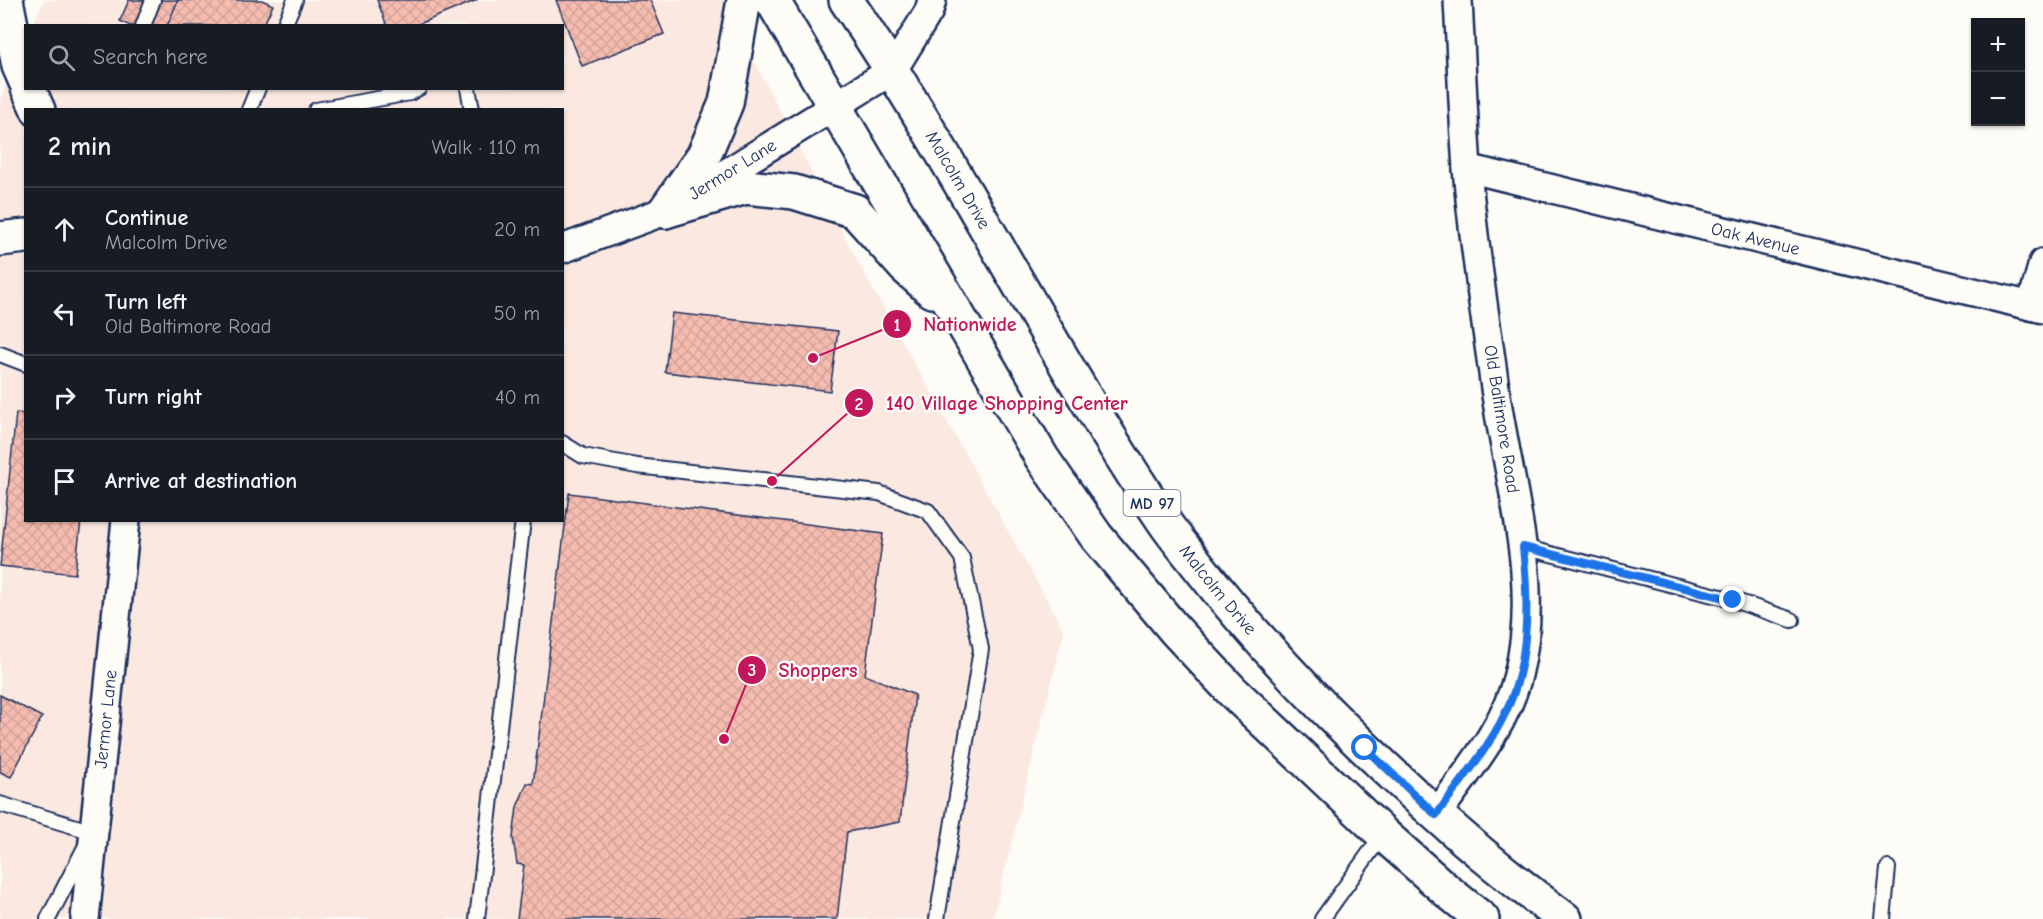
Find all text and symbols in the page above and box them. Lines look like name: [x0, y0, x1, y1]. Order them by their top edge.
map controls: [1971, 18, 2025, 126]
button: +: [1971, 18, 2025, 72]
search box: [24, 24, 564, 90]
icon: search: [45, 41, 78, 74]
text: Search here: [93, 44, 208, 70]
button: −: [1971, 72, 2025, 126]
street label: Malcolm Drive: [921, 127, 995, 233]
text: 2 min: [48, 132, 111, 162]
street label: Jermor Lane: [685, 135, 780, 205]
text: Walk · 110 m: [432, 136, 540, 159]
text: Continue: [105, 205, 188, 231]
icon: ahead: [48, 213, 81, 246]
text: 20 m: [494, 218, 540, 241]
street label: Oak Avenue: [1709, 218, 1802, 260]
text: Malcolm Drive: [105, 231, 227, 254]
text: Turn left: [105, 289, 187, 315]
icon: left: [48, 297, 81, 330]
text: 50 m: [494, 302, 540, 325]
callout: Nationwide: [882, 305, 1029, 343]
text: Nationwide: [923, 313, 1017, 336]
text: Old Baltimore Road: [105, 315, 271, 338]
text: 1: [893, 315, 901, 336]
street label: Old Baltimore Road: [1479, 343, 1524, 495]
icon: right: [48, 381, 81, 414]
text: Turn right: [105, 384, 202, 410]
callout: 140 Village Shopping Center: [844, 384, 1140, 422]
text: 40 m: [495, 386, 540, 409]
text: 140 Village Shopping Center: [886, 392, 1128, 415]
text: 2: [855, 394, 864, 415]
icon: arrive: [48, 465, 81, 498]
text: Arrive at destination: [105, 468, 297, 494]
road number: MD 97: [1124, 490, 1180, 516]
street label: Malcolm Drive: [1175, 541, 1261, 639]
route end: [1719, 586, 1745, 612]
callout: Shoppers: [737, 651, 870, 689]
text: Shoppers: [778, 659, 858, 682]
text: 3: [748, 660, 756, 681]
street label: Jermor Lane: [91, 669, 122, 769]
route start: [1351, 734, 1377, 760]

